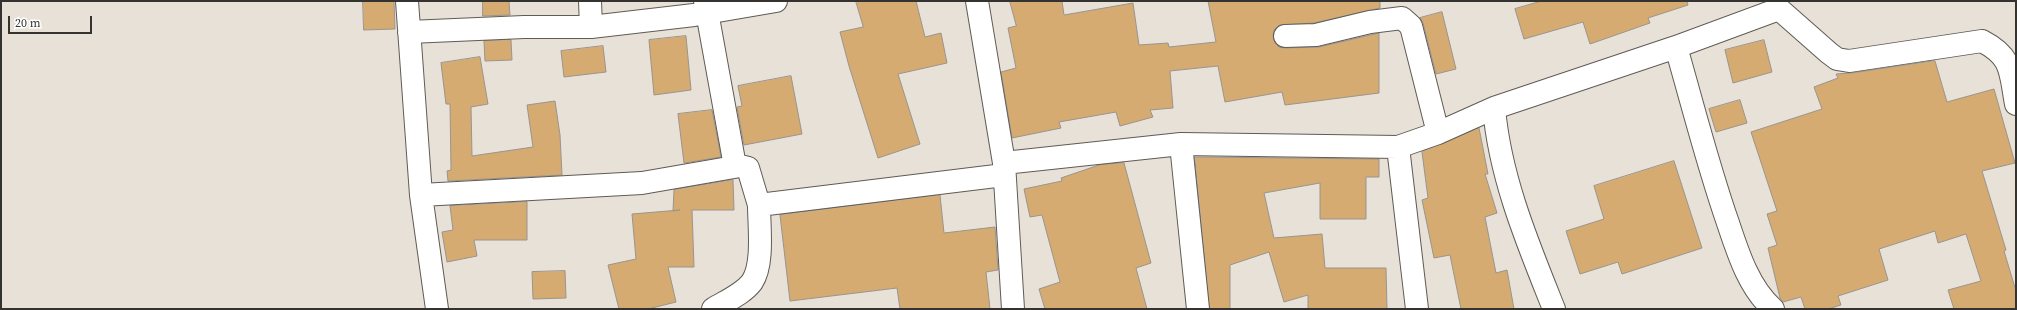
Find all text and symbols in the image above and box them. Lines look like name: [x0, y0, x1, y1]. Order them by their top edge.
scale bar: [10, 8, 94, 34]
text: 20 m: [15, 15, 41, 31]

